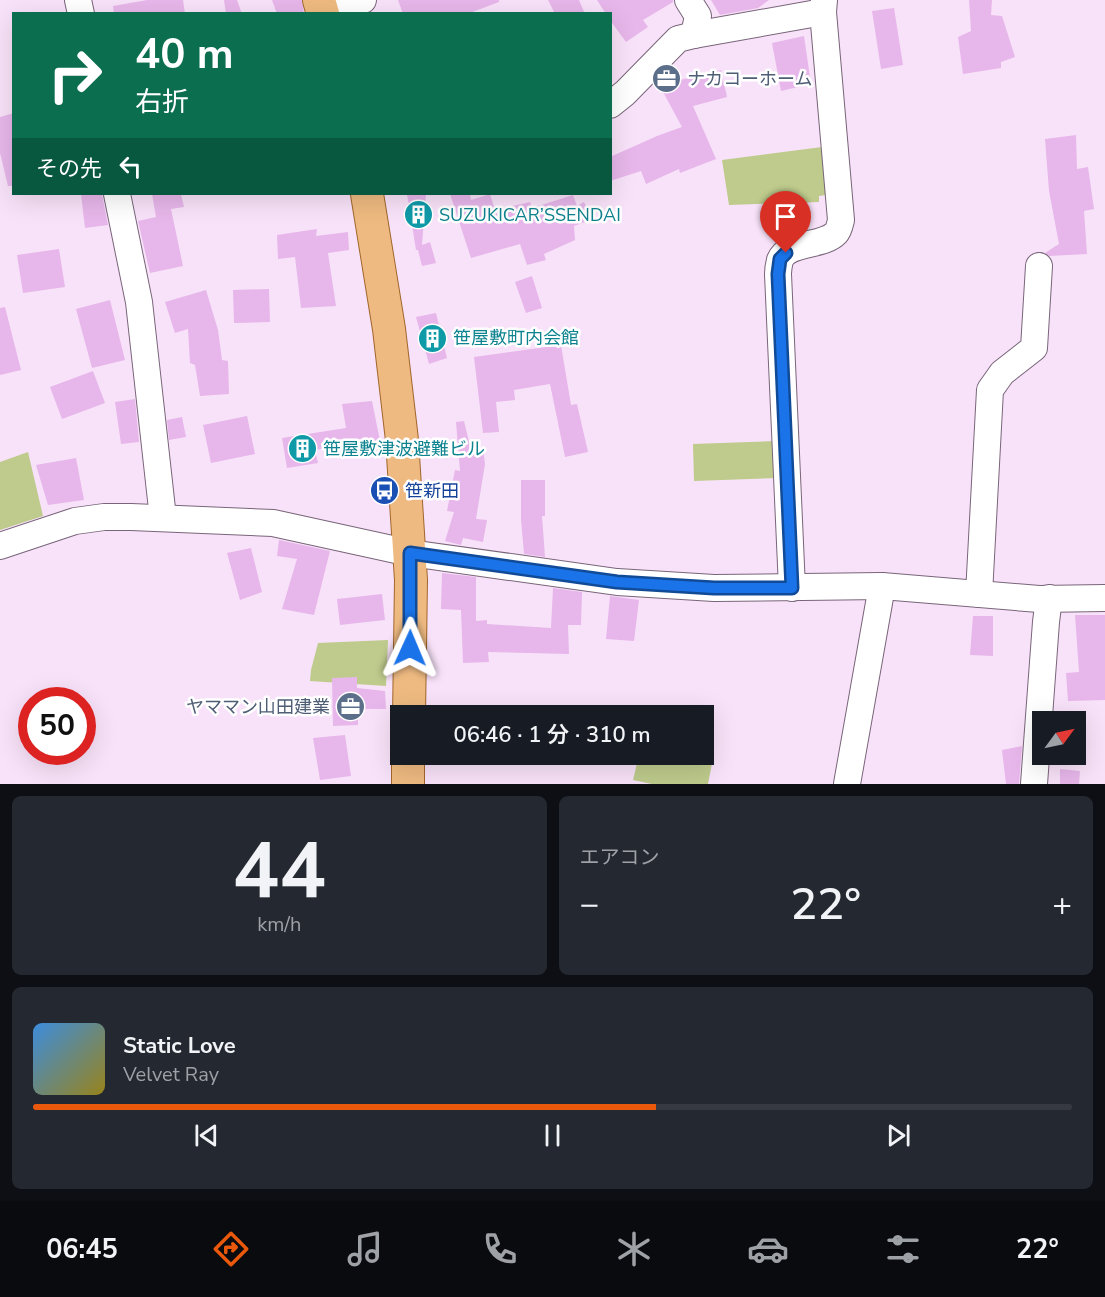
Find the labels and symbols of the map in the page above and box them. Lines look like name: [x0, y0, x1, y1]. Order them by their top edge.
office icon: ナカコーホーム: [650, 63, 682, 95]
place label: ナカコーホーム: [687, 67, 812, 91]
pin: [760, 191, 811, 253]
building icon: SUZUKICAR’SSENDAI: [402, 199, 434, 231]
place label: SUZUKICAR’SSENDAI: [439, 203, 621, 227]
building icon: 笹屋敷町内会館: [416, 322, 448, 354]
place label: 笹屋敷町内会館: [453, 326, 579, 350]
building icon: 笹屋敷津波避難ビル: [286, 433, 318, 465]
place label: 笹屋敷津波避難ビル: [323, 437, 485, 461]
bus stop icon: 笹新田: [368, 475, 400, 507]
place label: 笹新田: [405, 479, 459, 503]
position arrow: [378, 616, 442, 680]
speed limit sign: 50: [18, 687, 96, 765]
office icon: ヤママン山田建業: [335, 691, 367, 723]
place label: ヤママン山田建業: [186, 695, 330, 719]
north arrow: [1032, 711, 1086, 765]

